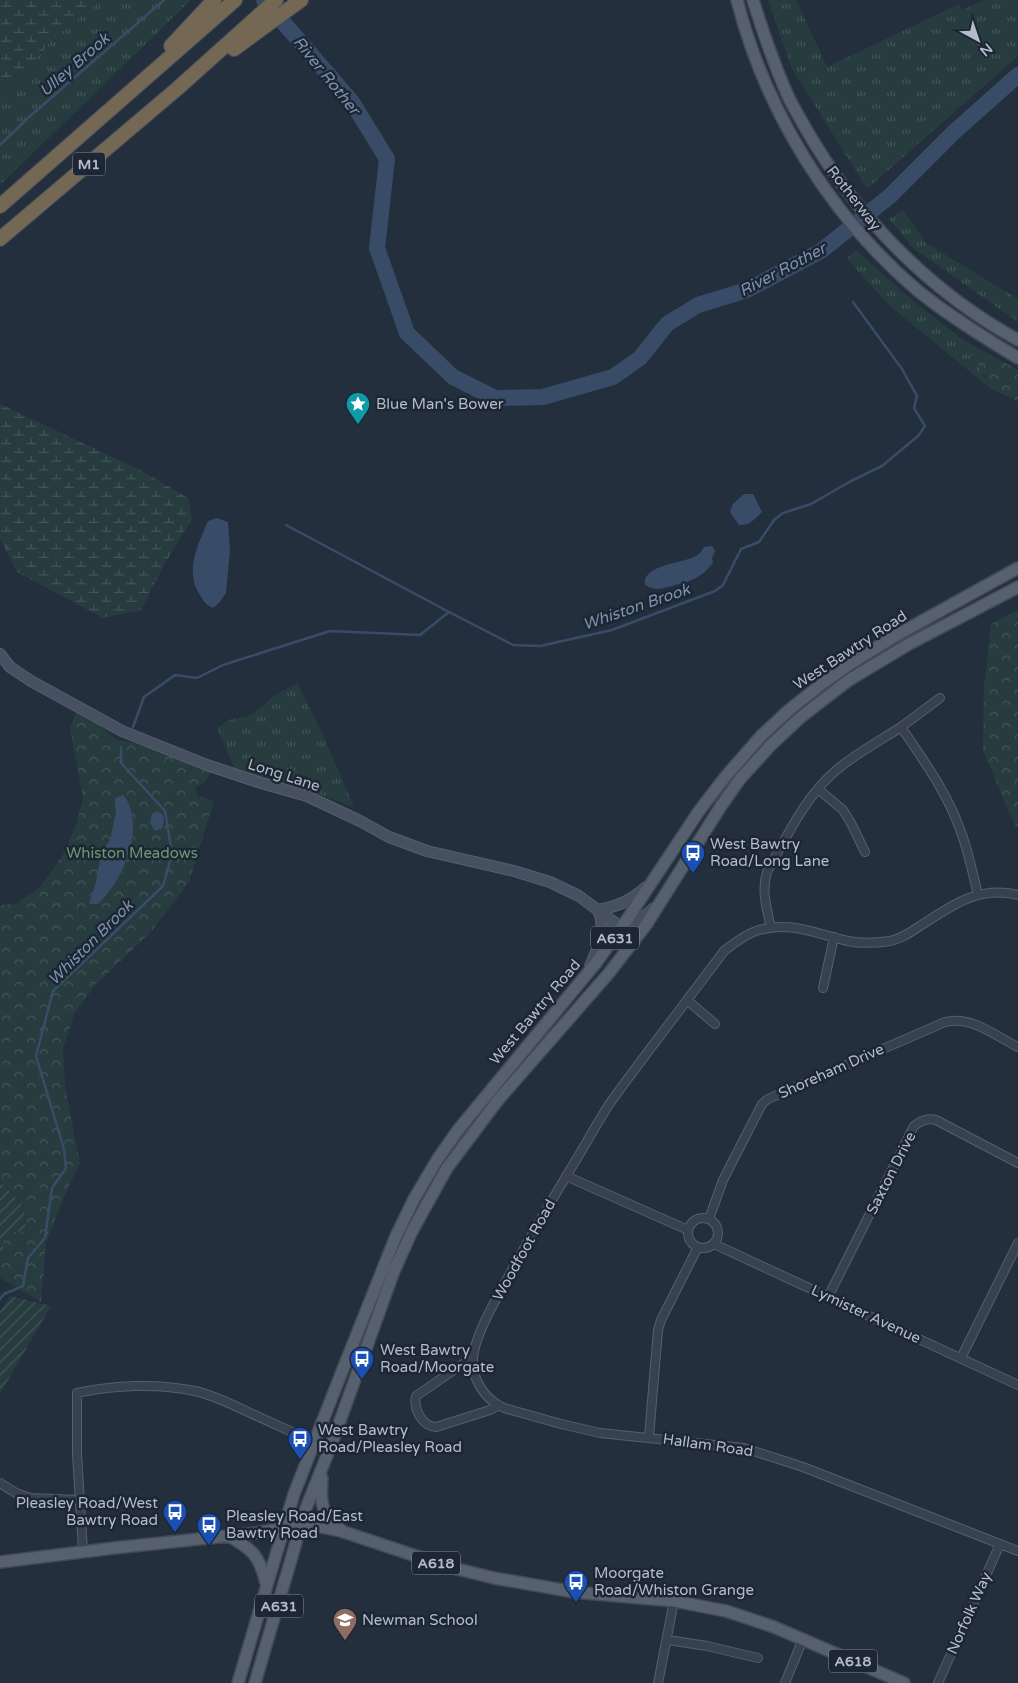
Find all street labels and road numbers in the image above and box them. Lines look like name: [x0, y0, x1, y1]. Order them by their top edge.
road number: M1: [73, 152, 105, 175]
street label: Rotherway: [823, 162, 885, 234]
street label: West Bawtry Road: [790, 607, 910, 693]
street label: Long Lane: [246, 755, 322, 795]
road number: A631: [591, 926, 639, 950]
street label: West Bawtry Road: [486, 956, 584, 1068]
street label: Shoreham Drive: [775, 1040, 887, 1102]
street label: Saxton Drive: [862, 1129, 920, 1217]
street label: Woodfoot Road: [489, 1196, 559, 1304]
street label: Lymister Avenue: [808, 1281, 924, 1347]
street label: Hallam Road: [662, 1430, 754, 1460]
road number: A618: [412, 1552, 460, 1575]
street label: Norfolk Way: [943, 1569, 995, 1657]
road number: A631: [255, 1594, 303, 1618]
road number: A618: [829, 1650, 877, 1672]

